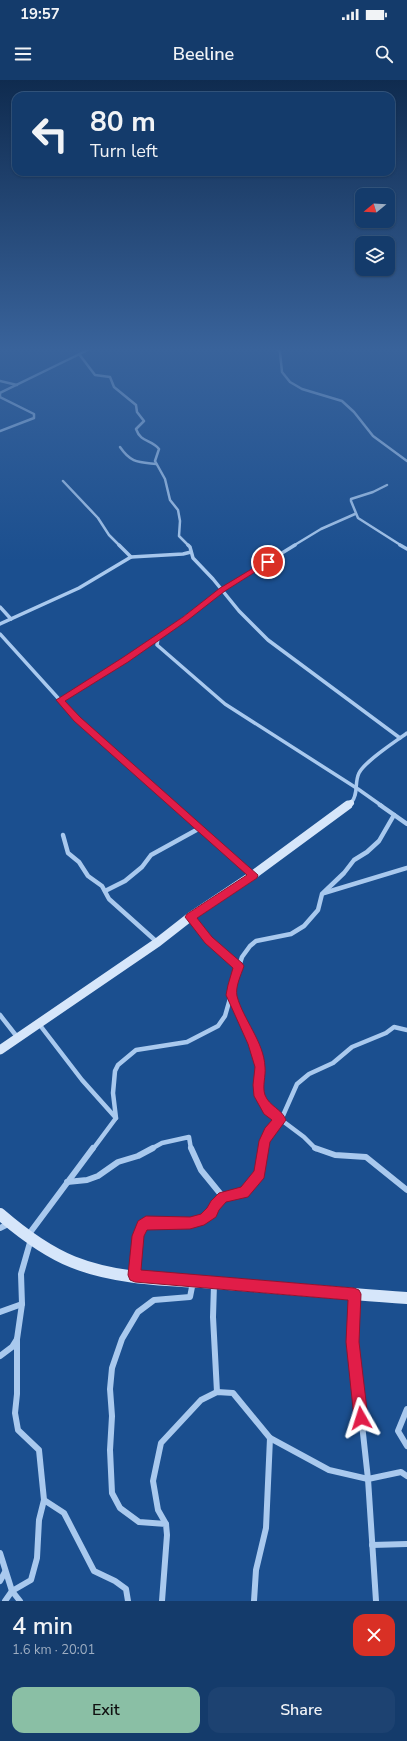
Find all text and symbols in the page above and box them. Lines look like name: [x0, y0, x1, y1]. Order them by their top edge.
text: 19:57: [20, 4, 60, 24]
text: Beeline: [173, 42, 234, 66]
icon: menu: [12, 43, 34, 65]
icon: search: [373, 43, 395, 65]
text: 80 m: [90, 103, 156, 141]
icon: left: [24, 108, 76, 160]
text: Turn left: [90, 139, 158, 163]
north arrow: [355, 188, 395, 228]
map controls: [355, 188, 395, 276]
button: layers: [355, 236, 395, 276]
pin: [251, 545, 285, 579]
icon: arrive: [257, 551, 279, 573]
position arrow: [340, 1397, 382, 1439]
text: 4 min: [12, 1610, 73, 1642]
button: close: [353, 1614, 395, 1656]
text: 1.6 km · 20:01: [12, 1641, 95, 1659]
button: Exit: [12, 1687, 200, 1733]
button: Share: [208, 1687, 395, 1733]

